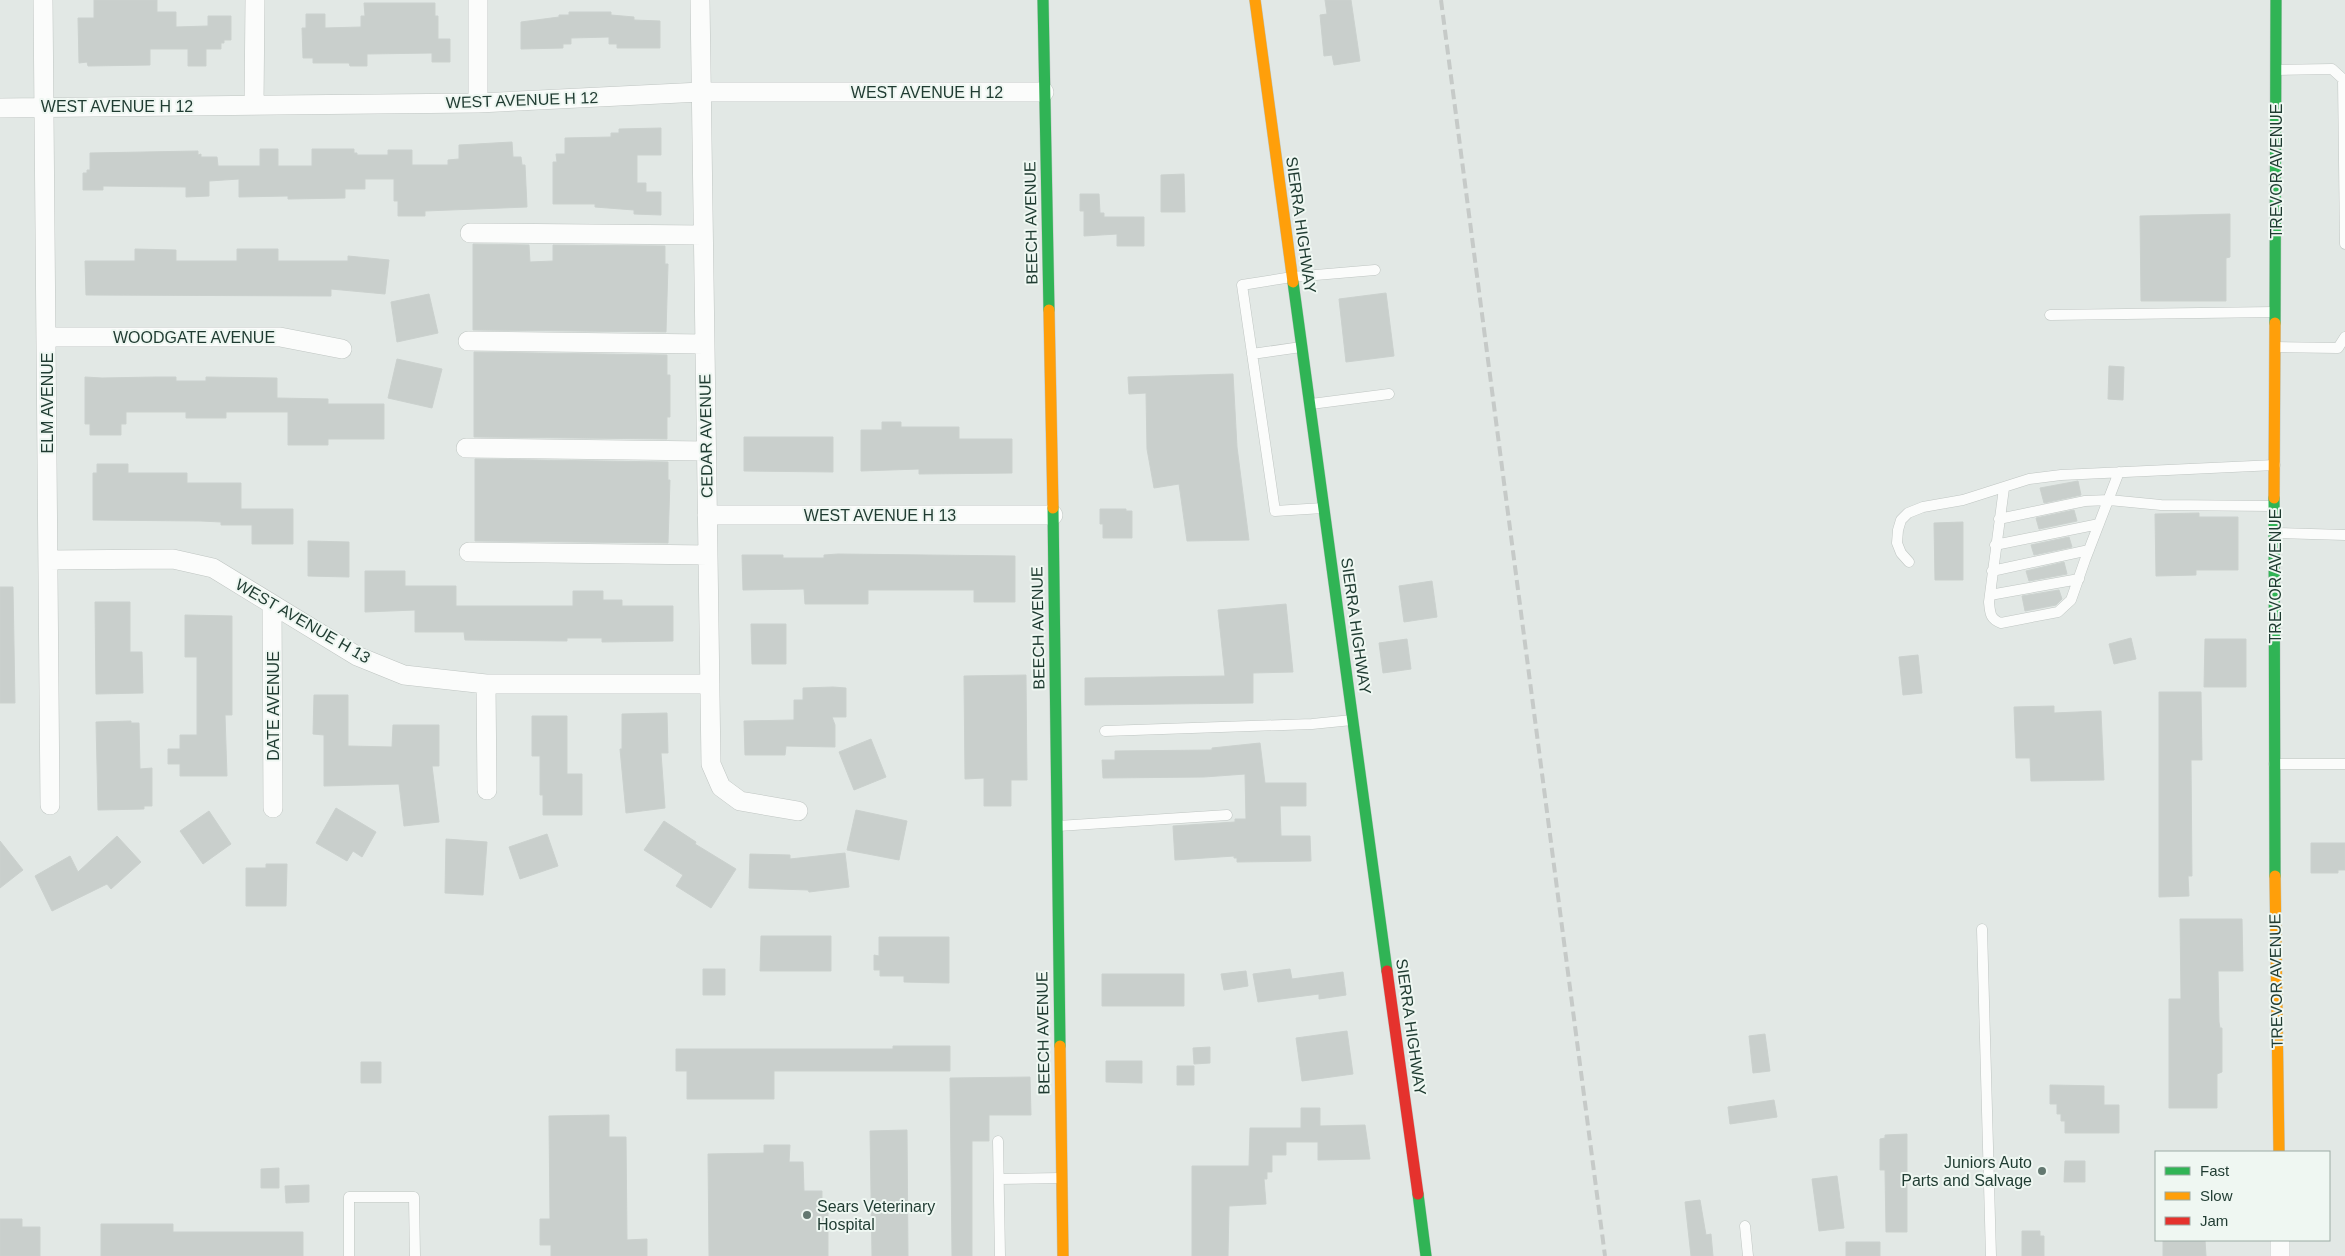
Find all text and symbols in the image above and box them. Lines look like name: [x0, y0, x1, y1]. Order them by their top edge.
street label: WEST AVENUE H 12: [851, 84, 1003, 101]
street label: WEST AVENUE H 12: [446, 89, 599, 111]
street label: WEST AVENUE H 12: [41, 98, 193, 115]
street label: TREVOR AVENUE: [2268, 104, 2285, 238]
street label: SIERRA HIGHWAY: [1283, 156, 1319, 295]
street label: BEECH AVENUE: [1021, 161, 1041, 285]
street label: WOODGATE AVENUE: [113, 329, 275, 346]
street label: ELM AVENUE: [39, 352, 56, 454]
street label: CEDAR AVENUE: [696, 374, 716, 498]
street label: WEST AVENUE H 13: [804, 507, 956, 524]
street label: TREVOR AVENUE: [2267, 509, 2284, 643]
street label: SIERRA HIGHWAY: [1338, 557, 1374, 696]
street label: BEECH AVENUE: [1028, 566, 1048, 690]
street label: WEST AVENUE H 13: [233, 576, 373, 666]
street label: DATE AVENUE: [265, 651, 282, 761]
street label: TREVOR AVENUE: [2266, 913, 2286, 1049]
street label: SIERRA HIGHWAY: [1393, 958, 1429, 1097]
street label: BEECH AVENUE: [1033, 971, 1053, 1095]
legend: [2155, 1151, 2330, 1241]
place label: Juniors Auto Parts and Salvage: [1901, 1154, 2032, 1189]
text: Fast: [2200, 1162, 2230, 1179]
marker: Juniors Auto Parts and Salvage: [2036, 1165, 2048, 1177]
text: Slow: [2200, 1187, 2233, 1204]
place label: Sears Veterinary Hospital: [817, 1198, 935, 1233]
marker: Sears Veterinary Hospital: [801, 1209, 813, 1221]
text: Jam: [2200, 1212, 2228, 1229]

